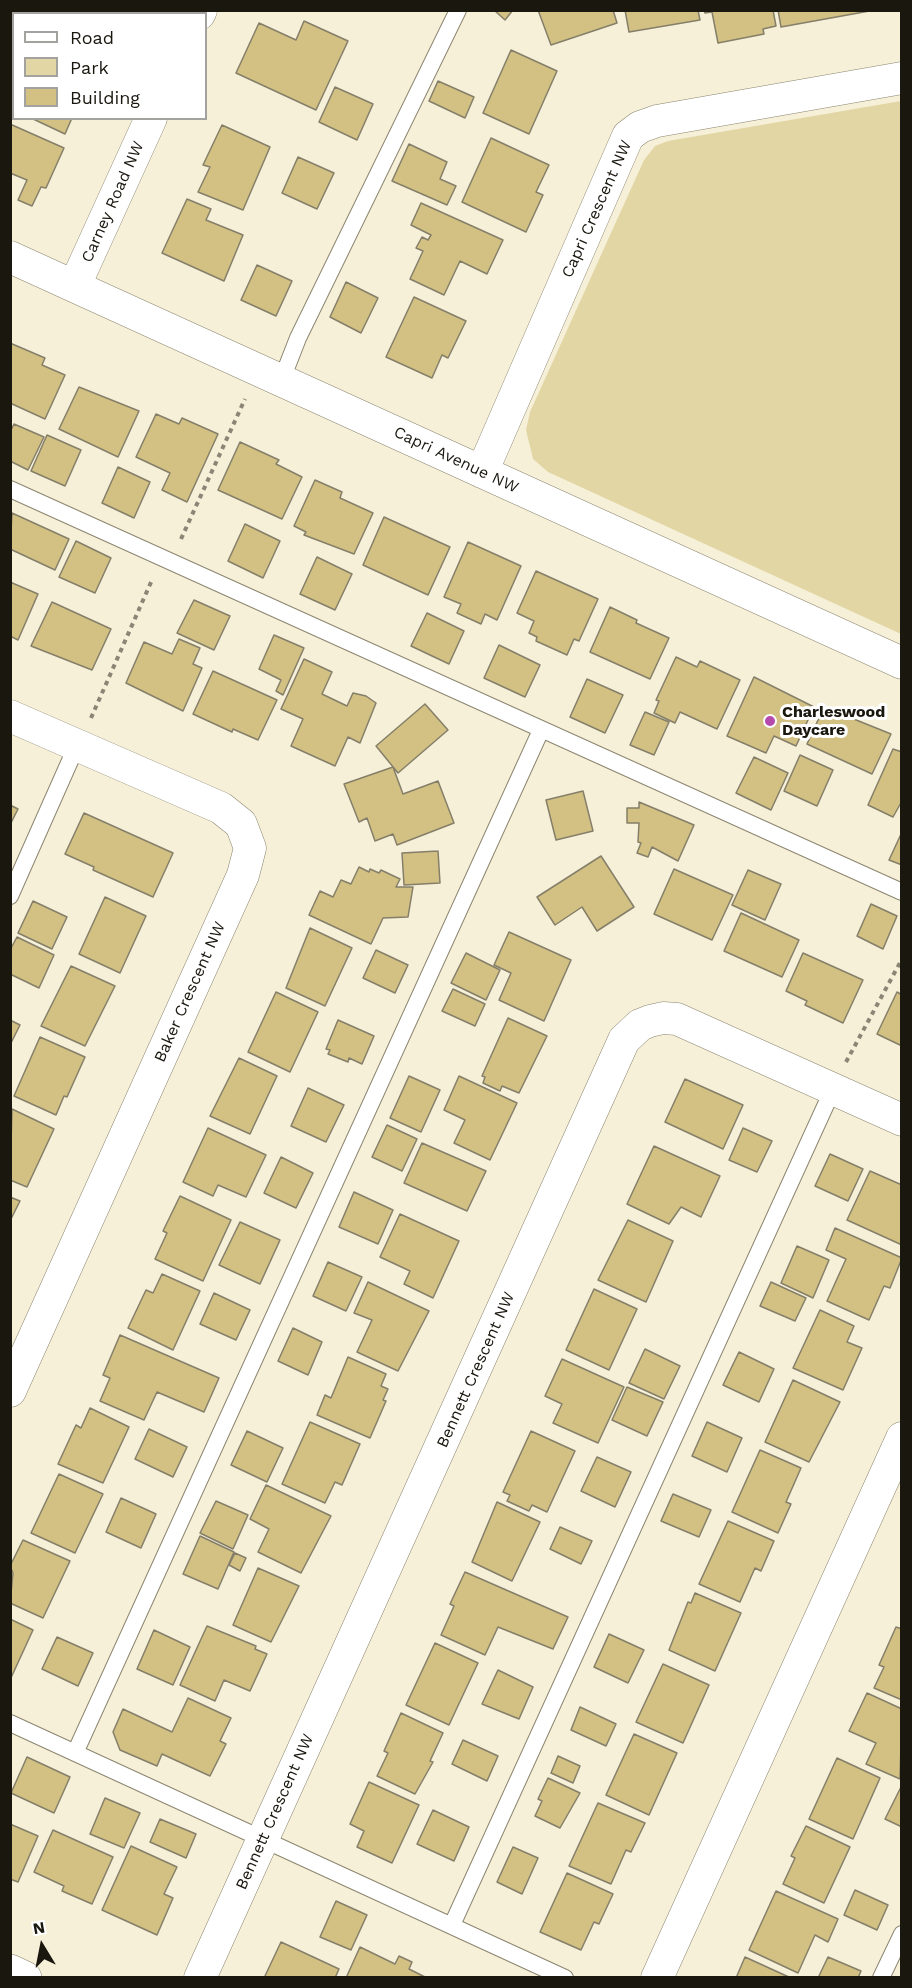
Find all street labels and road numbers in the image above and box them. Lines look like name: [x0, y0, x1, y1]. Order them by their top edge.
street label: Capri Crescent NW: [558, 137, 636, 281]
street label: Carney Road NW: [78, 138, 148, 266]
street label: Capri Avenue NW: [391, 423, 521, 497]
street label: Baker Crescent NW: [150, 919, 230, 1065]
street label: Bennett Crescent NW: [433, 1289, 519, 1451]
street label: Bennett Crescent NW: [232, 1731, 318, 1893]

